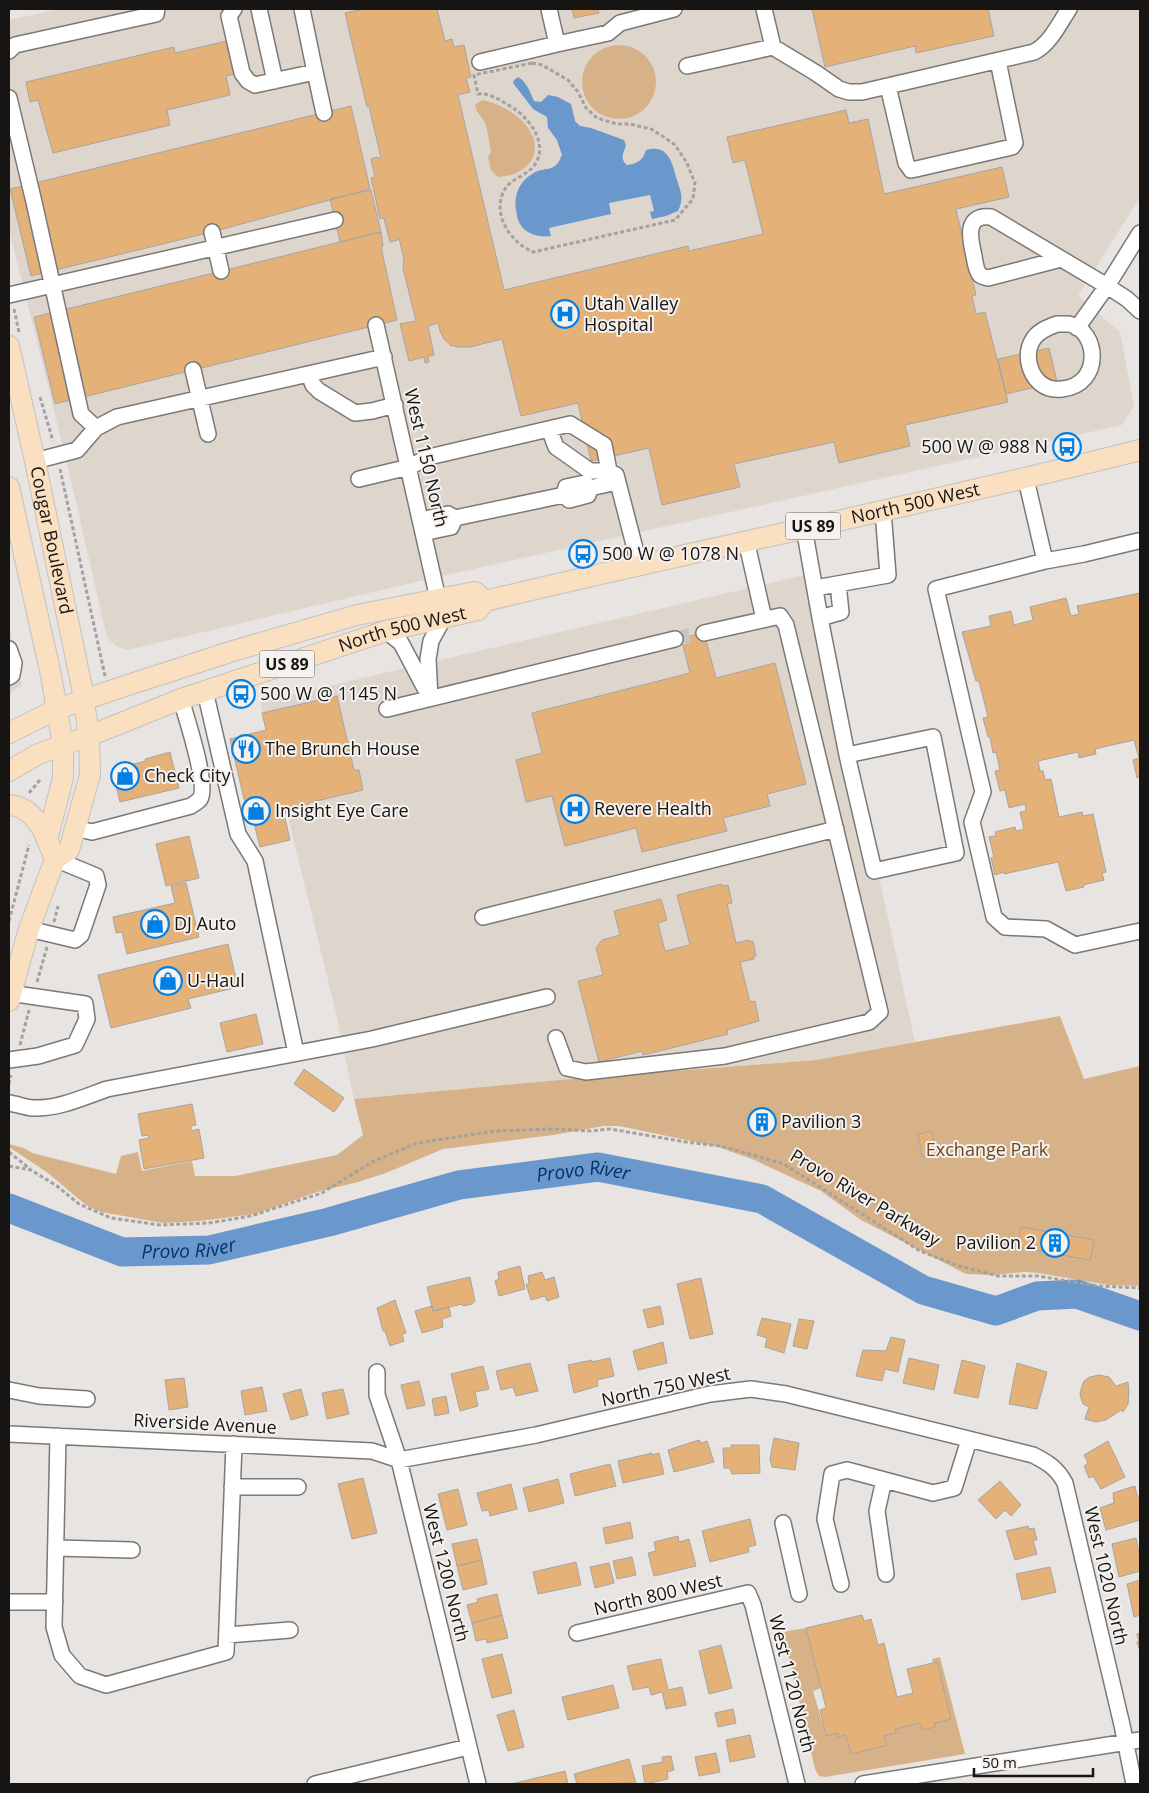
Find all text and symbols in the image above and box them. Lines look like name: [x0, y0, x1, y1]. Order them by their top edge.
place label: Utah Valley Hospital: [584, 291, 679, 336]
hospital icon: Utah Valley Hospital: [550, 299, 580, 329]
street label: West 1150 North: [399, 386, 455, 529]
bus stop icon: 500 W @ 988 N: [1052, 432, 1082, 462]
place label: 500 W @ 988 N: [921, 434, 1048, 458]
street label: Cougar Boulevard: [25, 464, 79, 616]
street label: North 500 West: [849, 476, 982, 529]
road number: US 89: [786, 512, 840, 540]
bus stop icon: 500 W @ 1078 N: [568, 539, 598, 569]
place label: 500 W @ 1078 N: [602, 541, 739, 565]
street label: North 500 West: [335, 600, 468, 657]
road number: US 89: [260, 651, 314, 678]
bus stop icon: 500 W @ 1145 N: [226, 679, 256, 709]
place label: 500 W @ 1145 N: [260, 681, 397, 705]
restaurant icon: The Brunch House: [231, 734, 261, 764]
place label: The Brunch House: [265, 736, 420, 760]
shop icon: Check City: [110, 761, 140, 791]
place label: Check City: [144, 763, 232, 787]
hospital icon: Revere Health: [560, 794, 590, 824]
shop icon: Insight Eye Care: [241, 796, 271, 826]
place label: Revere Health: [594, 796, 712, 820]
place label: Insight Eye Care: [275, 798, 409, 822]
shop icon: DJ Auto: [140, 909, 170, 939]
place label: DJ Auto: [174, 911, 236, 935]
shop icon: U-Haul: [153, 966, 183, 996]
place label: U-Haul: [187, 968, 245, 992]
building icon: Pavilion 3: [747, 1107, 777, 1137]
place label: Pavilion 3: [781, 1109, 861, 1133]
park label: Exchange Park: [926, 1137, 1049, 1161]
street label: Provo River Parkway: [786, 1143, 946, 1252]
water label: Provo River: [535, 1154, 634, 1188]
building icon: Pavilion 2: [1040, 1228, 1070, 1258]
place label: Pavilion 2: [956, 1230, 1036, 1254]
water label: Provo River: [141, 1231, 240, 1265]
street label: North 750 West: [599, 1361, 732, 1411]
street label: Riverside Avenue: [133, 1407, 277, 1439]
street label: West 1200 North: [418, 1501, 476, 1644]
street label: West 1020 North: [1079, 1504, 1135, 1647]
street label: North 800 West: [591, 1568, 724, 1620]
street label: West 1120 North: [764, 1612, 822, 1755]
scale bar: [974, 1746, 1093, 1778]
text: 50 m: [982, 1752, 1017, 1772]

